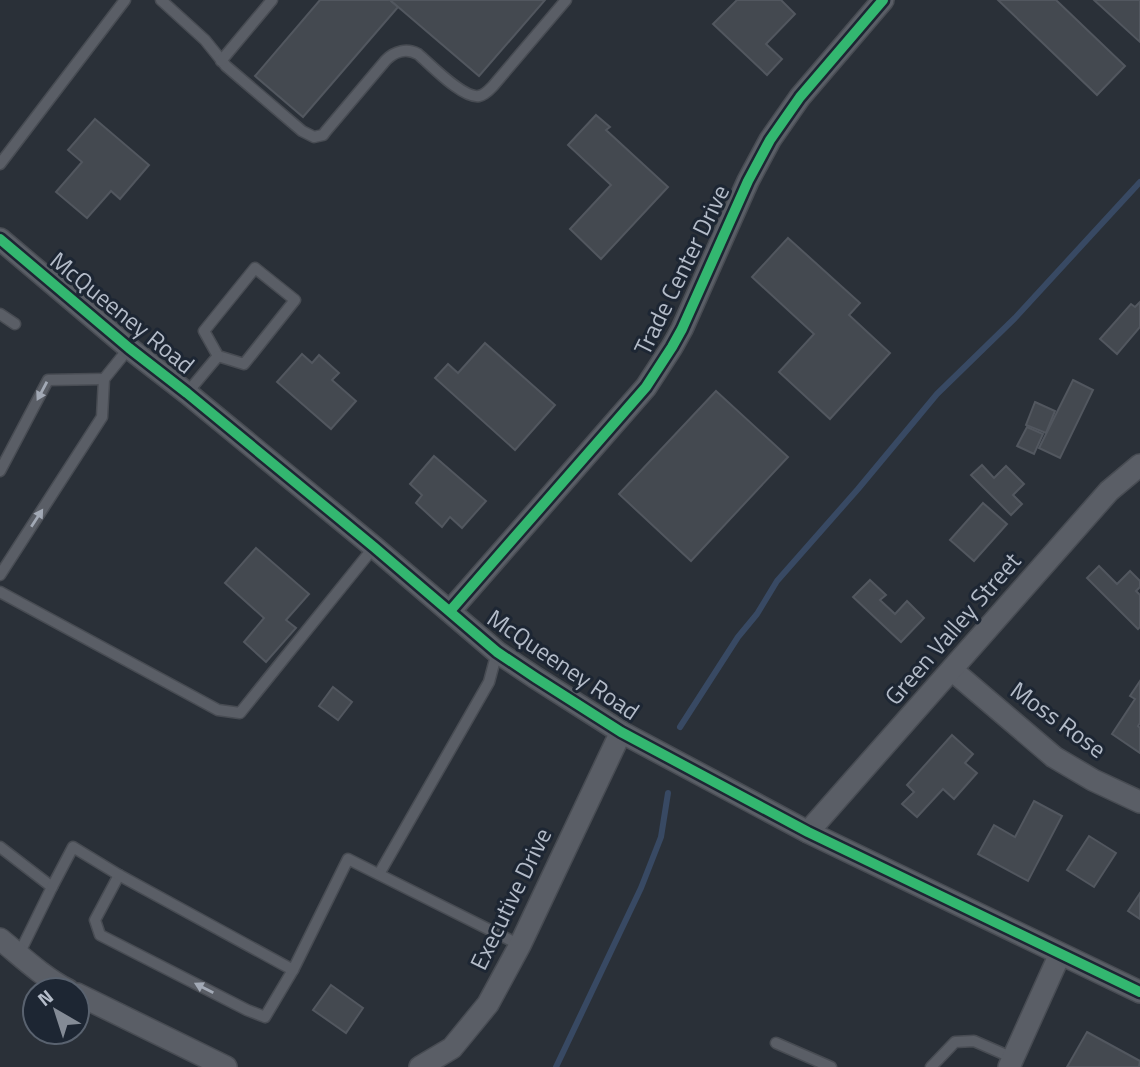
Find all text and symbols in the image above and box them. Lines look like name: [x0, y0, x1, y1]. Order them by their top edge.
street label: Trade Center Drive: [624, 178, 738, 361]
street label: McQueeney Road: [43, 243, 203, 382]
one-way arrow: [37, 381, 48, 401]
one-way arrow: [31, 508, 44, 527]
street label: Green Valley Street: [876, 544, 1029, 713]
street label: McQueeney Road: [480, 600, 647, 729]
street label: Moss Rose: [1003, 672, 1114, 766]
street label: Executive Drive: [460, 821, 560, 976]
north arrow: [21, 976, 91, 1046]
text: N: [31, 982, 59, 1013]
one-way arrow: [194, 982, 214, 993]

